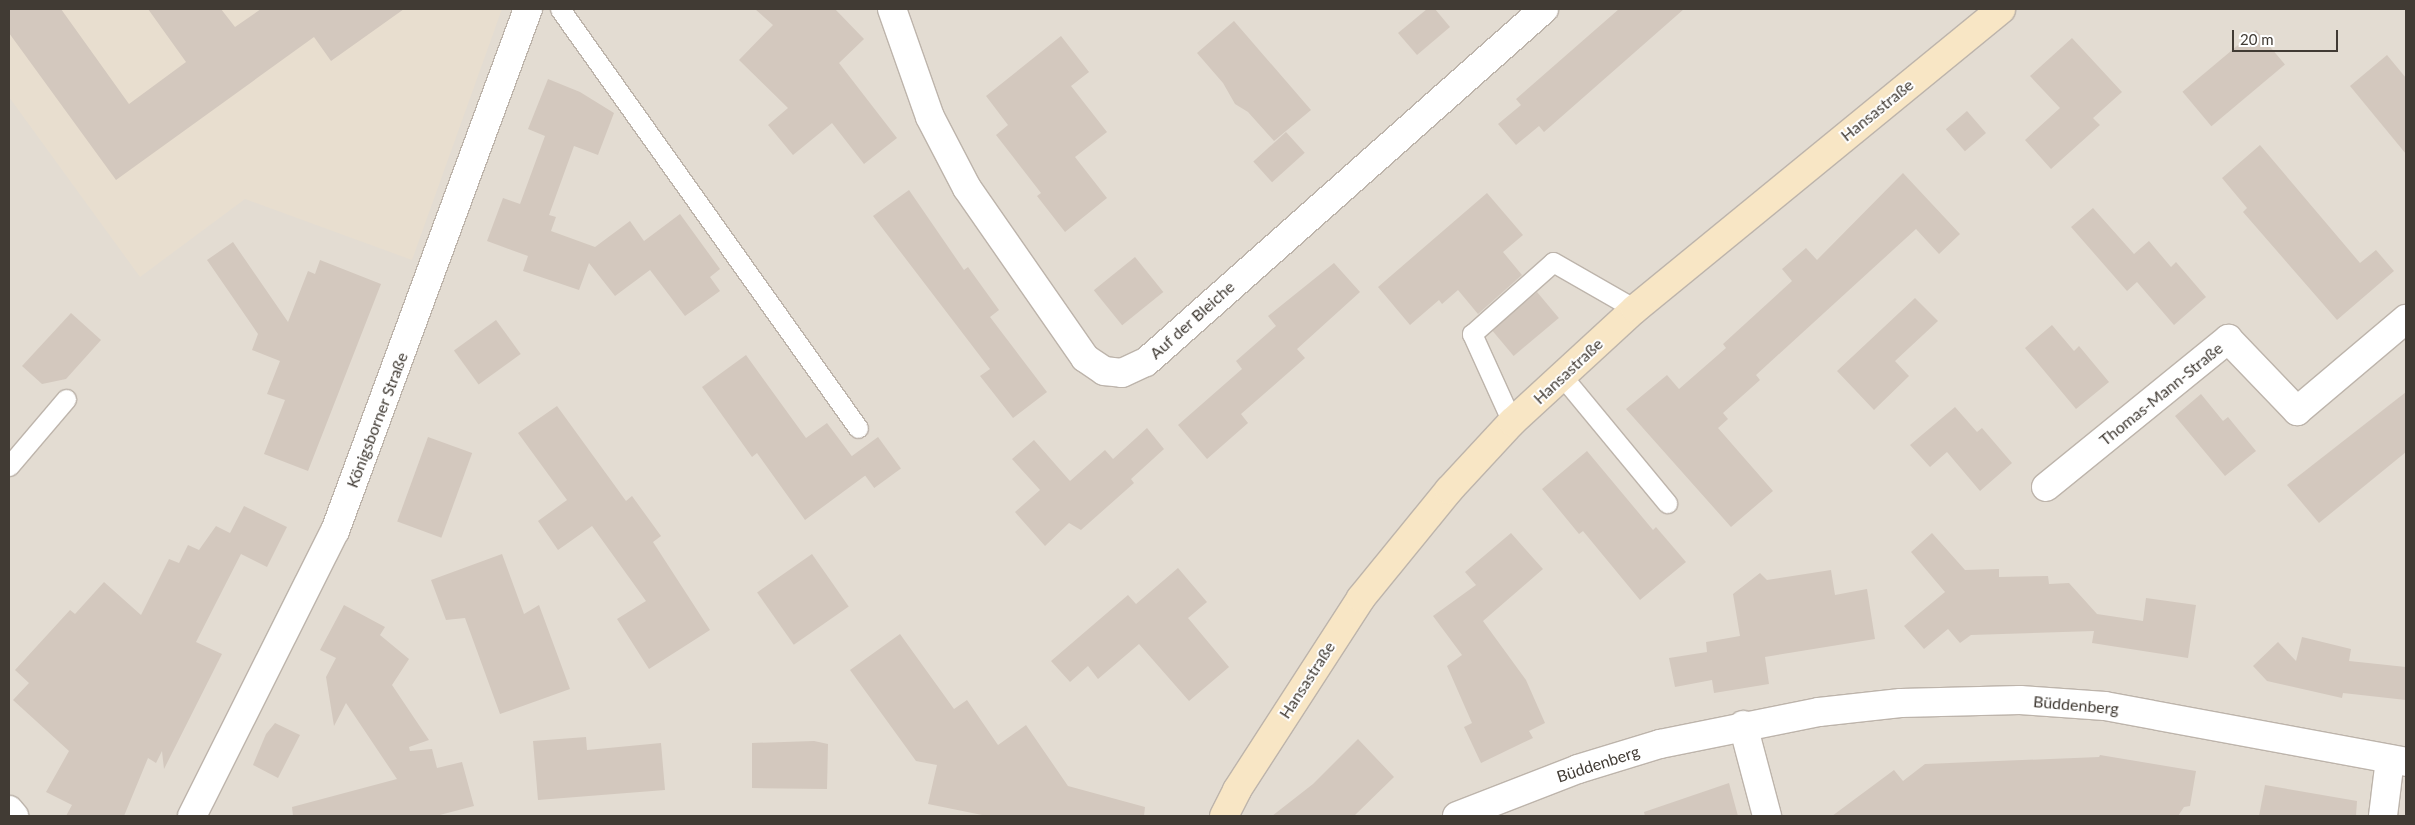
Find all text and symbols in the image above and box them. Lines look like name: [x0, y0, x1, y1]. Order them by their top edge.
scale bar: [2235, 20, 2341, 52]
text: 20 m: [2240, 30, 2274, 48]
street label: Hansastraße: [1837, 75, 1917, 145]
street label: Auf der Bleiche: [1146, 277, 1238, 363]
street label: Hansastraße: [1529, 334, 1607, 408]
street label: Thomas-Mann-Straße: [2095, 338, 2227, 450]
street label: Königsborner Straße: [342, 349, 412, 491]
street label: Hansastraße: [1275, 638, 1339, 722]
street label: Büddenberg: [2032, 692, 2120, 718]
street label: Büddenberg: [1554, 742, 1642, 786]

